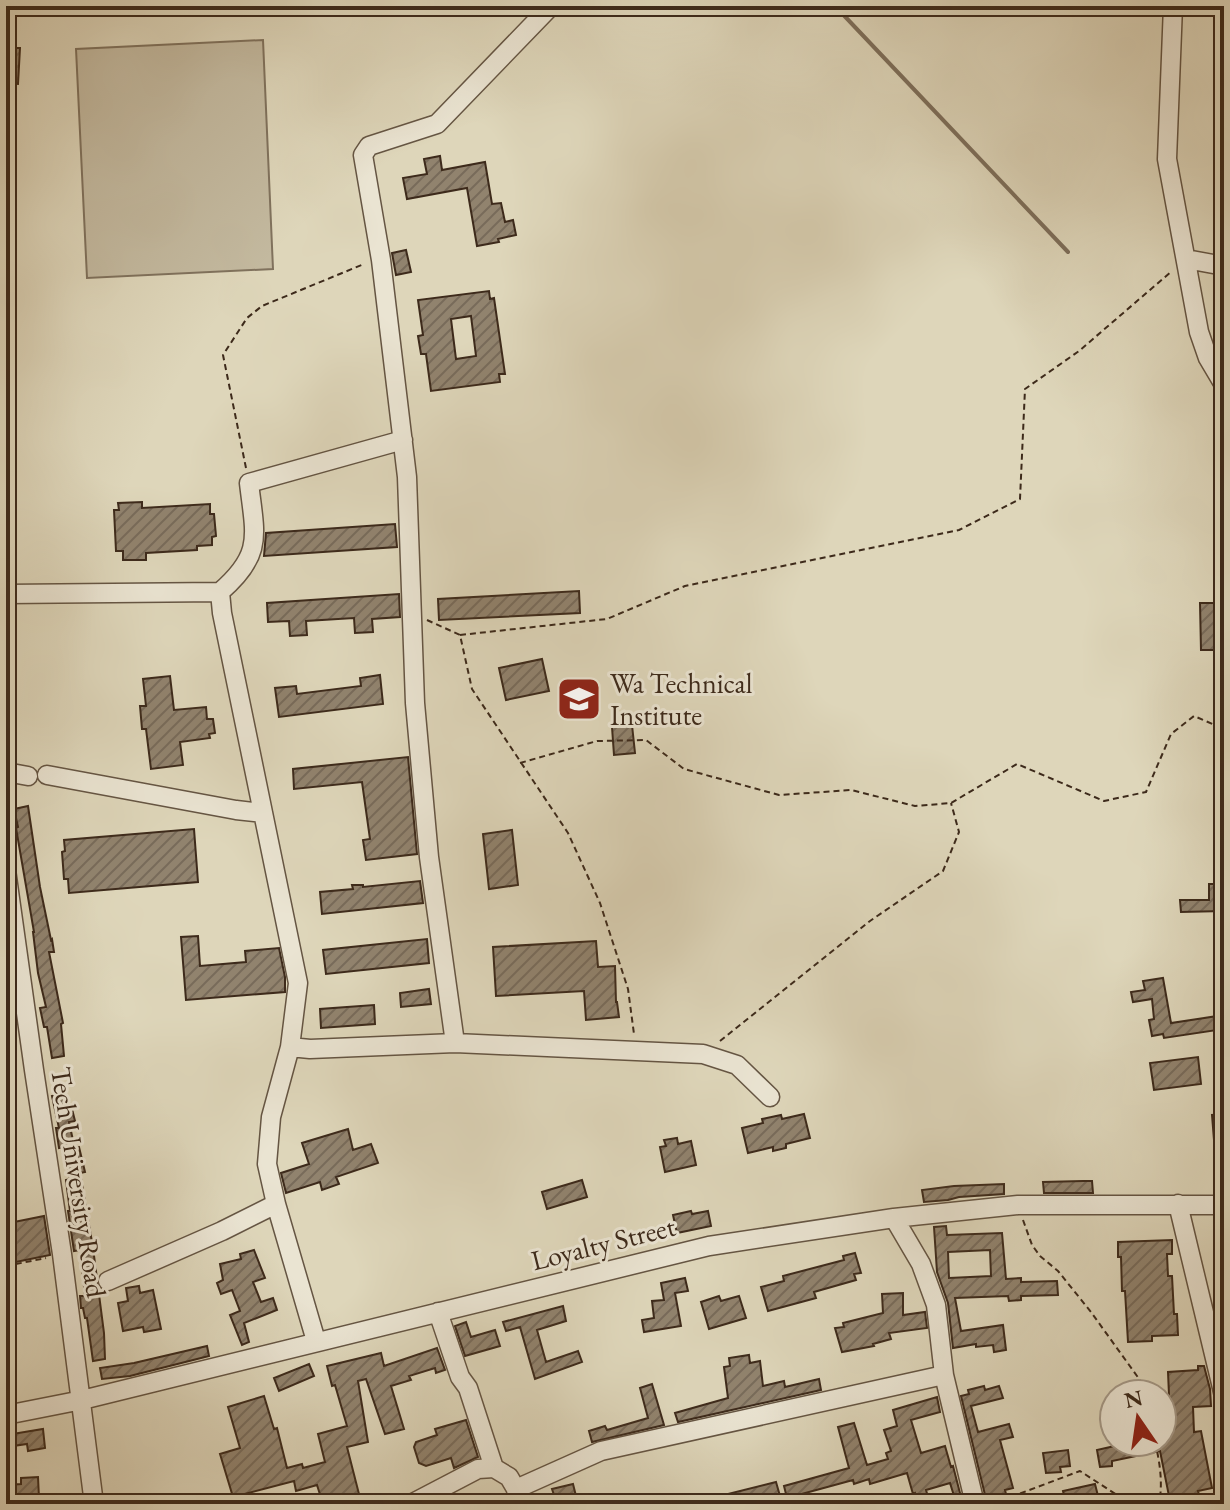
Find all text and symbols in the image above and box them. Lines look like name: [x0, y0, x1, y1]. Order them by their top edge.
place label: Wa Technical Institute: [610, 665, 753, 733]
school or university icon: Wa Technical Institute: [555, 675, 603, 723]
street label: Tech University Road: [43, 1064, 115, 1301]
street label: Loyalty Street: [527, 1208, 679, 1278]
north arrow: [1098, 1378, 1178, 1458]
text: N: [1122, 1383, 1146, 1415]

